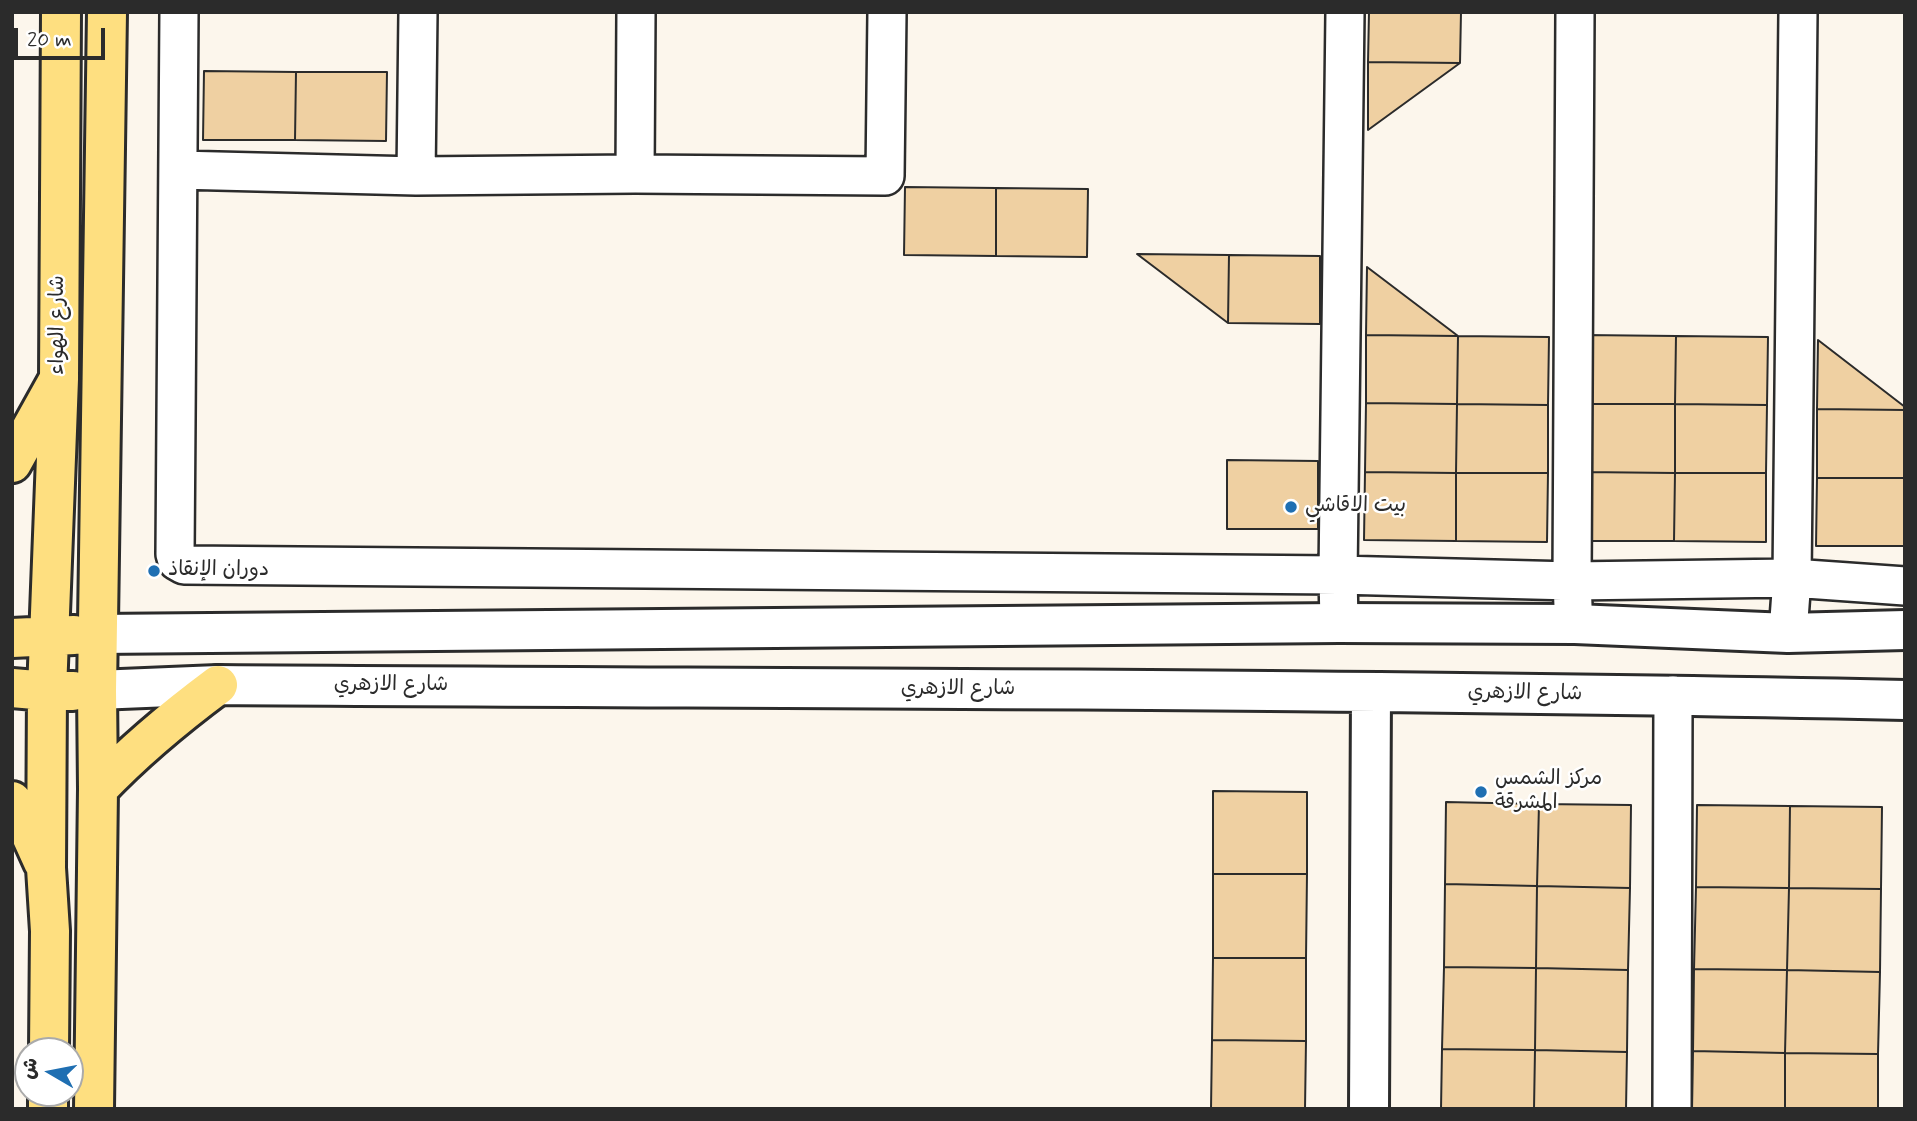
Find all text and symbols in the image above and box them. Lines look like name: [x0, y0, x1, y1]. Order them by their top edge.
scale bar: [18, 14, 108, 58]
text: 20 m: [27, 26, 72, 54]
street label: شارع الهواء: [46, 275, 72, 375]
place label: بيت الاقاشي: [1305, 494, 1406, 520]
marker: بيت الاقاشي: [1283, 499, 1299, 515]
place label: دوران الإنقاذ: [168, 558, 269, 584]
marker: دوران الإنقاذ: [146, 563, 162, 579]
street label: شارع الازهري: [334, 673, 448, 699]
street label: شارع الازهري: [901, 677, 1015, 703]
street label: شارع الازهري: [1467, 680, 1583, 708]
place label: مركز الشمس المشرقة: [1495, 767, 1602, 817]
marker: مركز الشمس المشرقة: [1473, 784, 1489, 800]
north arrow: [14, 1037, 84, 1107]
text: ش: [16, 1056, 44, 1081]

